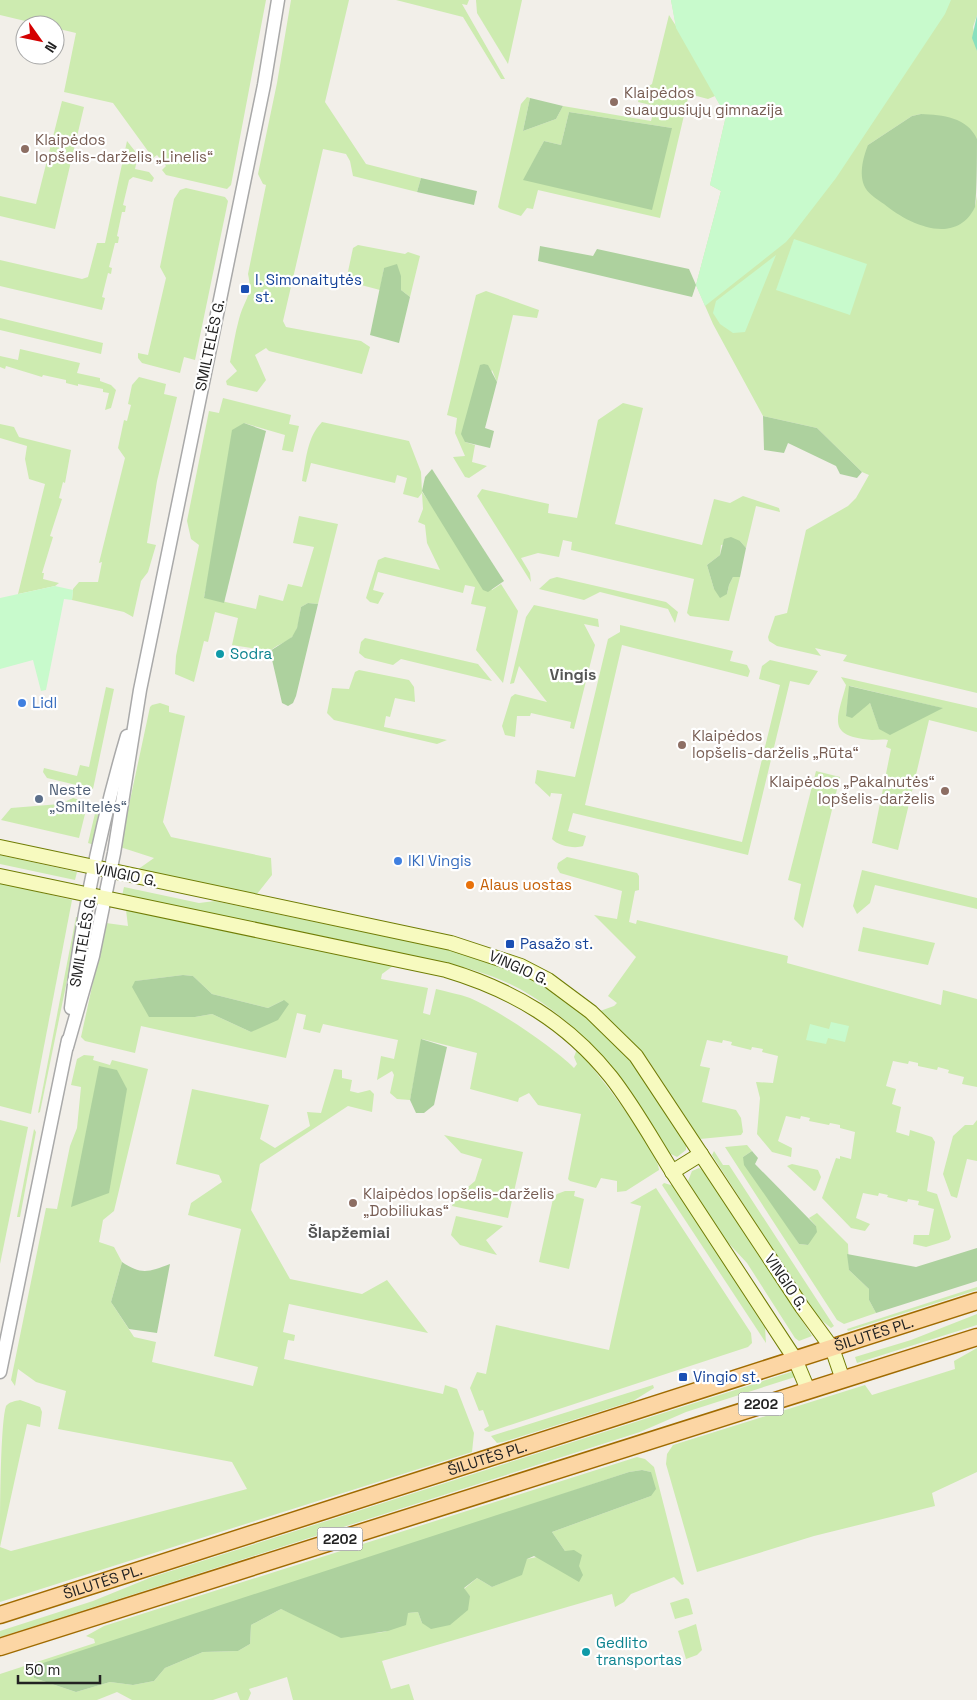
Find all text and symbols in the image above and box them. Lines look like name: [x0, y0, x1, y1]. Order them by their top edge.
north arrow: [15, 15, 65, 65]
text: N: [41, 38, 61, 56]
place label: Klaipėdos suaugusiųjų gimnazija: [624, 83, 783, 119]
marker: Klaipėdos suaugusiųjų gimnazija: [608, 96, 620, 108]
place label: Klaipėdos lopšelis-darželis „Linelis“: [35, 130, 213, 166]
marker: Klaipėdos lopšelis-darželis „Linelis“: [19, 143, 31, 155]
place label: I. Simonaitytės st.: [255, 270, 362, 306]
marker: I. Simonaitytės st.: [239, 283, 251, 295]
street label: SMILTELĖS G.: [191, 297, 229, 393]
place label: Sodra: [230, 644, 273, 663]
marker: Sodra: [214, 648, 226, 660]
district label: Vingis: [550, 664, 596, 685]
place label: Lidl: [32, 693, 57, 712]
marker: Lidl: [16, 697, 28, 709]
place label: Klaipėdos lopšelis-darželis „Rūta“: [692, 726, 859, 762]
marker: Klaipėdos lopšelis-darželis „Rūta“: [676, 739, 688, 751]
place label: Klaipėdos „Pakalnutės“ lopšelis-darželis: [769, 772, 935, 808]
place label: Neste „Smiltelės“: [49, 780, 127, 816]
marker: Klaipėdos „Pakalnutės“ lopšelis-darželis: [939, 785, 951, 797]
marker: Neste „Smiltelės“: [33, 793, 45, 805]
place label: IKI Vingis: [408, 851, 472, 870]
marker: IKI Vingis: [392, 855, 404, 867]
street label: VINGIO G.: [93, 859, 159, 890]
place label: Alaus uostas: [480, 875, 572, 894]
marker: Alaus uostas: [464, 879, 476, 891]
street label: SMILTELĖS G.: [65, 893, 100, 989]
place label: Pasažo st.: [520, 934, 593, 953]
marker: Pasažo st.: [504, 938, 516, 950]
street label: VINGIO G.: [486, 946, 552, 989]
place label: Klaipėdos lopšelis-darželis „Dobiliukas“: [363, 1184, 555, 1220]
marker: Klaipėdos lopšelis-darželis „Dobiliukas“: [347, 1197, 359, 1209]
district label: Šlapžemiai: [308, 1222, 390, 1243]
street label: VINGIO G.: [761, 1250, 812, 1314]
street label: ŠILUTĖS PL.: [832, 1312, 916, 1355]
place label: Vingio st.: [693, 1367, 760, 1386]
marker: Vingio st.: [677, 1371, 689, 1383]
road number: 2202: [738, 1392, 784, 1416]
street label: ŠILUTĖS PL.: [445, 1436, 529, 1479]
road number: 2202: [318, 1528, 362, 1550]
street label: ŠILUTĖS PL.: [61, 1560, 145, 1603]
place label: Gedlito transportas: [596, 1633, 682, 1669]
marker: Gedlito transportas: [580, 1646, 592, 1658]
scale bar: [18, 1652, 100, 1684]
text: 50 m: [25, 1660, 60, 1679]

